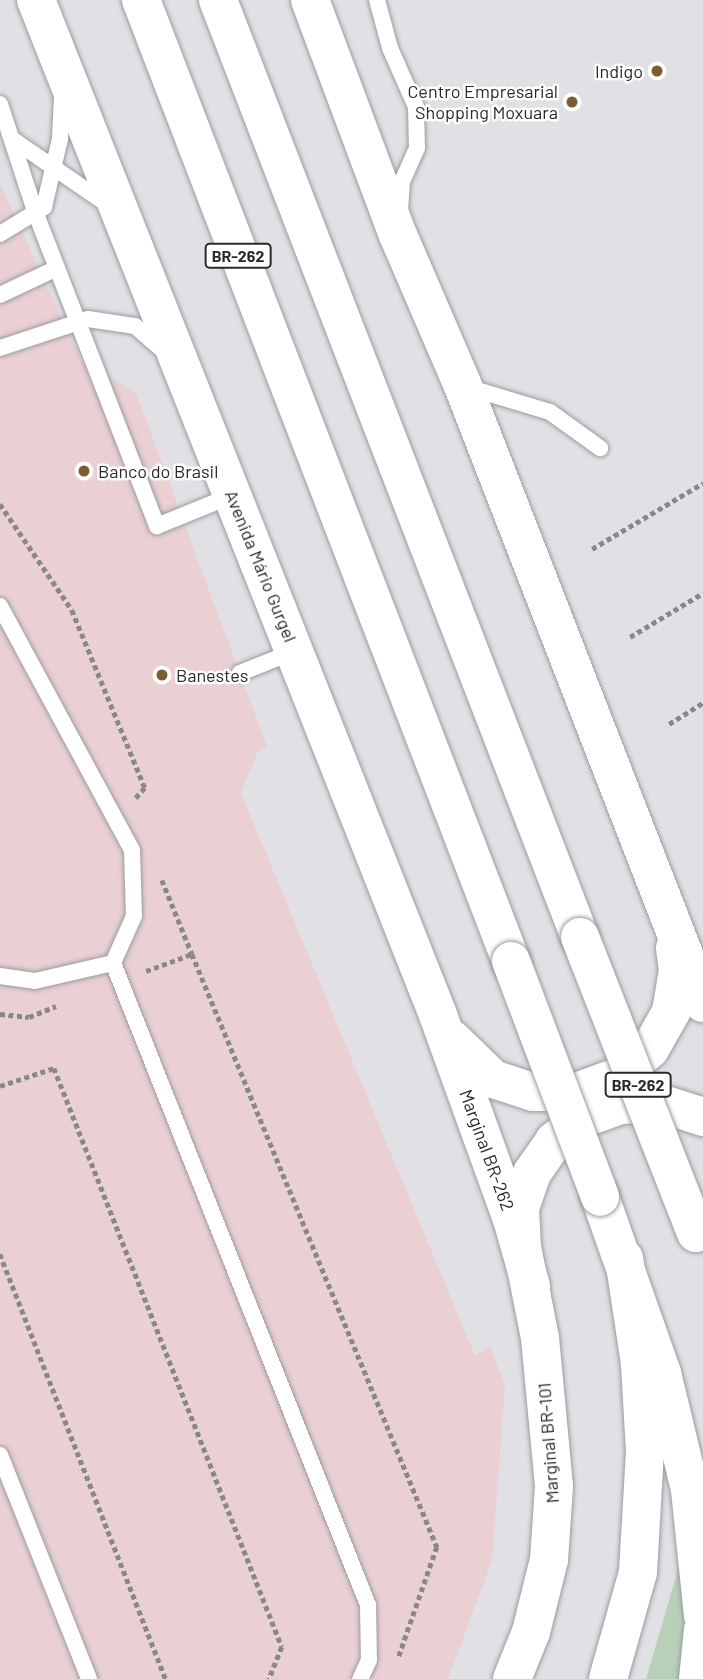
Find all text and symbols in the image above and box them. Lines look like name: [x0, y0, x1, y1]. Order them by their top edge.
place label: Indigo: [595, 60, 643, 82]
marker: Indigo: [649, 63, 665, 79]
place label: Centro Empresarial Shopping Moxuara: [407, 81, 558, 124]
marker: Centro Empresarial Shopping Moxuara: [564, 94, 580, 110]
road number: BR-262: [203, 244, 273, 268]
place label: Banco do Brasil: [98, 460, 218, 482]
marker: Banco do Brasil: [76, 463, 92, 479]
street label: Avenida Mário Gurgel: [221, 487, 301, 645]
place label: Banestes: [176, 664, 248, 686]
marker: Banestes: [154, 667, 170, 683]
road number: BR-262: [603, 1072, 673, 1098]
street label: Marginal BR-262: [455, 1087, 519, 1213]
street label: Marginal BR-101: [533, 1382, 563, 1504]

